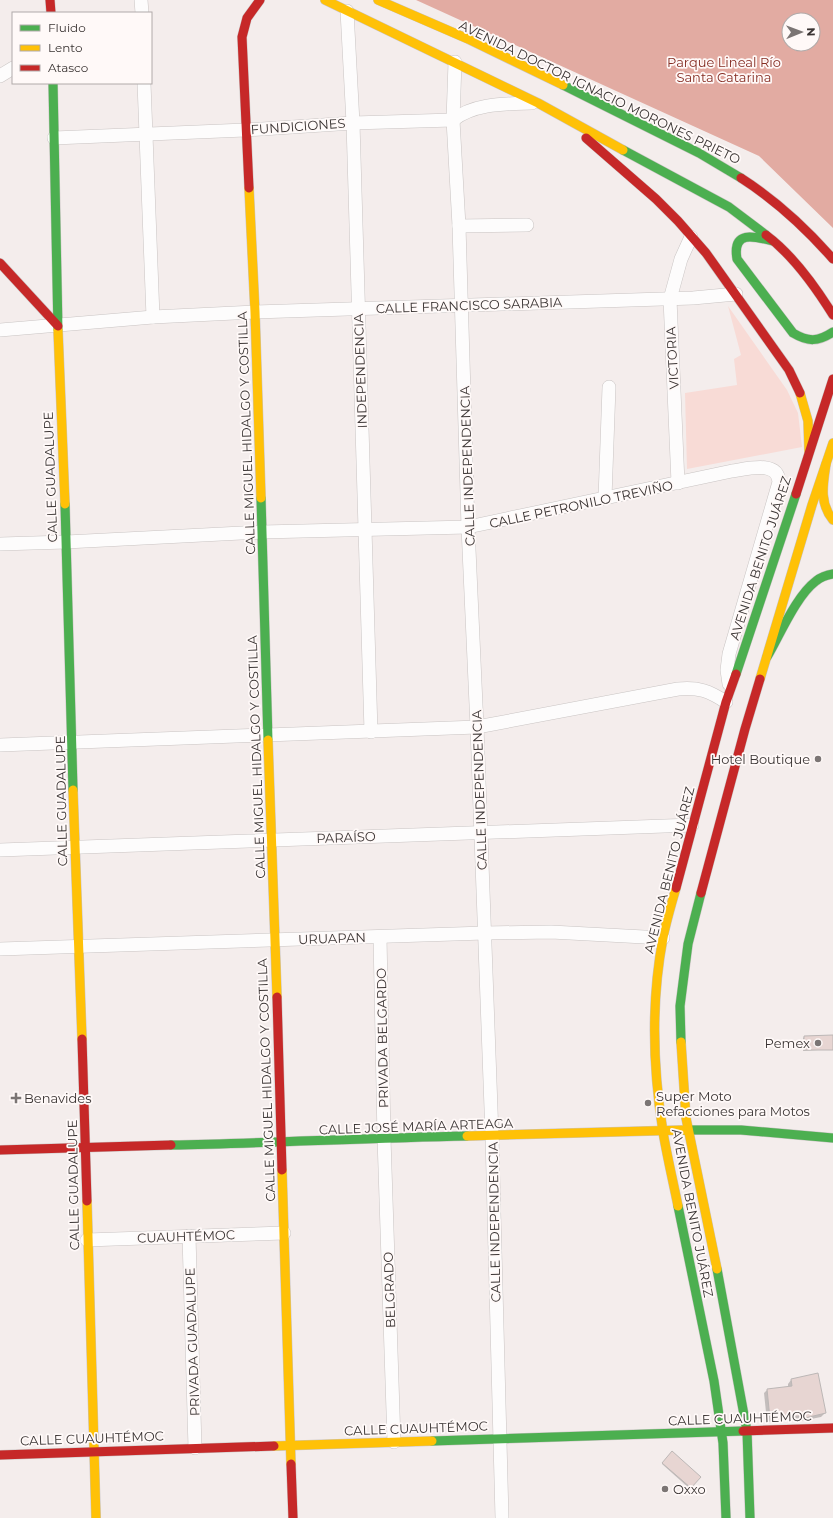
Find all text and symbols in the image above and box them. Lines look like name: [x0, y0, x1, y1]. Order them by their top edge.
legend: [12, 12, 152, 84]
north arrow: [781, 12, 821, 52]
street label: AVENIDA DOCTOR IGNACIO MORONES PRIETO: [457, 17, 743, 167]
text: Fluido: [48, 20, 86, 35]
text: N: [804, 27, 818, 36]
text: Lento: [48, 40, 83, 55]
park label: Parque Lineal Río Santa Catarina: [667, 54, 781, 85]
text: Atasco: [48, 60, 88, 75]
street label: FUNDICIONES: [250, 115, 346, 137]
street label: CALLE FRANCISCO SARABIA: [376, 294, 563, 316]
street label: CALLE MIGUEL HIDALGO Y COSTILLA: [234, 310, 258, 555]
street label: INDEPENDENCIA: [350, 313, 370, 429]
street label: VICTORIA: [662, 326, 682, 390]
street label: CALLE INDEPENDENCIA: [456, 385, 478, 547]
street label: CALLE GUADALUPE: [40, 411, 60, 543]
street label: AVENIDA BENITO JUÁREZ: [726, 474, 794, 642]
street label: CALLE PETRONILO TREVIÑO: [488, 477, 674, 531]
street label: CALLE MIGUEL HIDALGO Y COSTILLA: [244, 634, 268, 879]
street label: CALLE INDEPENDENCIA: [468, 709, 490, 871]
street label: CALLE GUADALUPE: [52, 735, 70, 867]
place label: Hotel Boutique: [711, 751, 810, 767]
marker: Hotel Boutique: [813, 754, 823, 764]
street label: AVENIDA BENITO JUÁREZ: [641, 784, 698, 955]
street label: PARAÍSO: [316, 828, 376, 846]
street label: URUAPAN: [298, 929, 366, 947]
street label: CALLE MIGUEL HIDALGO Y COSTILLA: [254, 957, 278, 1202]
street label: PRIVADA BELGARDO: [373, 968, 391, 1108]
place label: Pemex: [765, 1035, 810, 1051]
marker: Pemex: [813, 1038, 823, 1048]
place label: Super Moto Refacciones para Motos: [656, 1088, 810, 1119]
place label: Benavides: [24, 1090, 92, 1106]
marker: Benavides: [11, 1093, 21, 1103]
marker: Super Moto Refacciones para Motos: [643, 1098, 653, 1108]
street label: CALLE JOSÉ MARÍA ARTEAGA: [319, 1115, 514, 1137]
street label: CALLE GUADALUPE: [64, 1119, 82, 1251]
street label: AVENIDA BENITO JUÁREZ: [669, 1127, 717, 1299]
street label: CALLE INDEPENDENCIA: [485, 1141, 503, 1302]
street label: CUAUHTÉMOC: [137, 1226, 235, 1246]
street label: BELGRADO: [380, 1251, 398, 1328]
street label: PRIVADA GUADALUPE: [181, 1267, 203, 1417]
street label: CALLE CUAUHTÉMOC: [668, 1407, 812, 1429]
street label: CALLE CUAUHTÉMOC: [344, 1417, 488, 1439]
street label: CALLE CUAUHTÉMOC: [20, 1427, 164, 1449]
place label: Oxxo: [673, 1481, 706, 1497]
marker: Oxxo: [660, 1484, 670, 1494]

